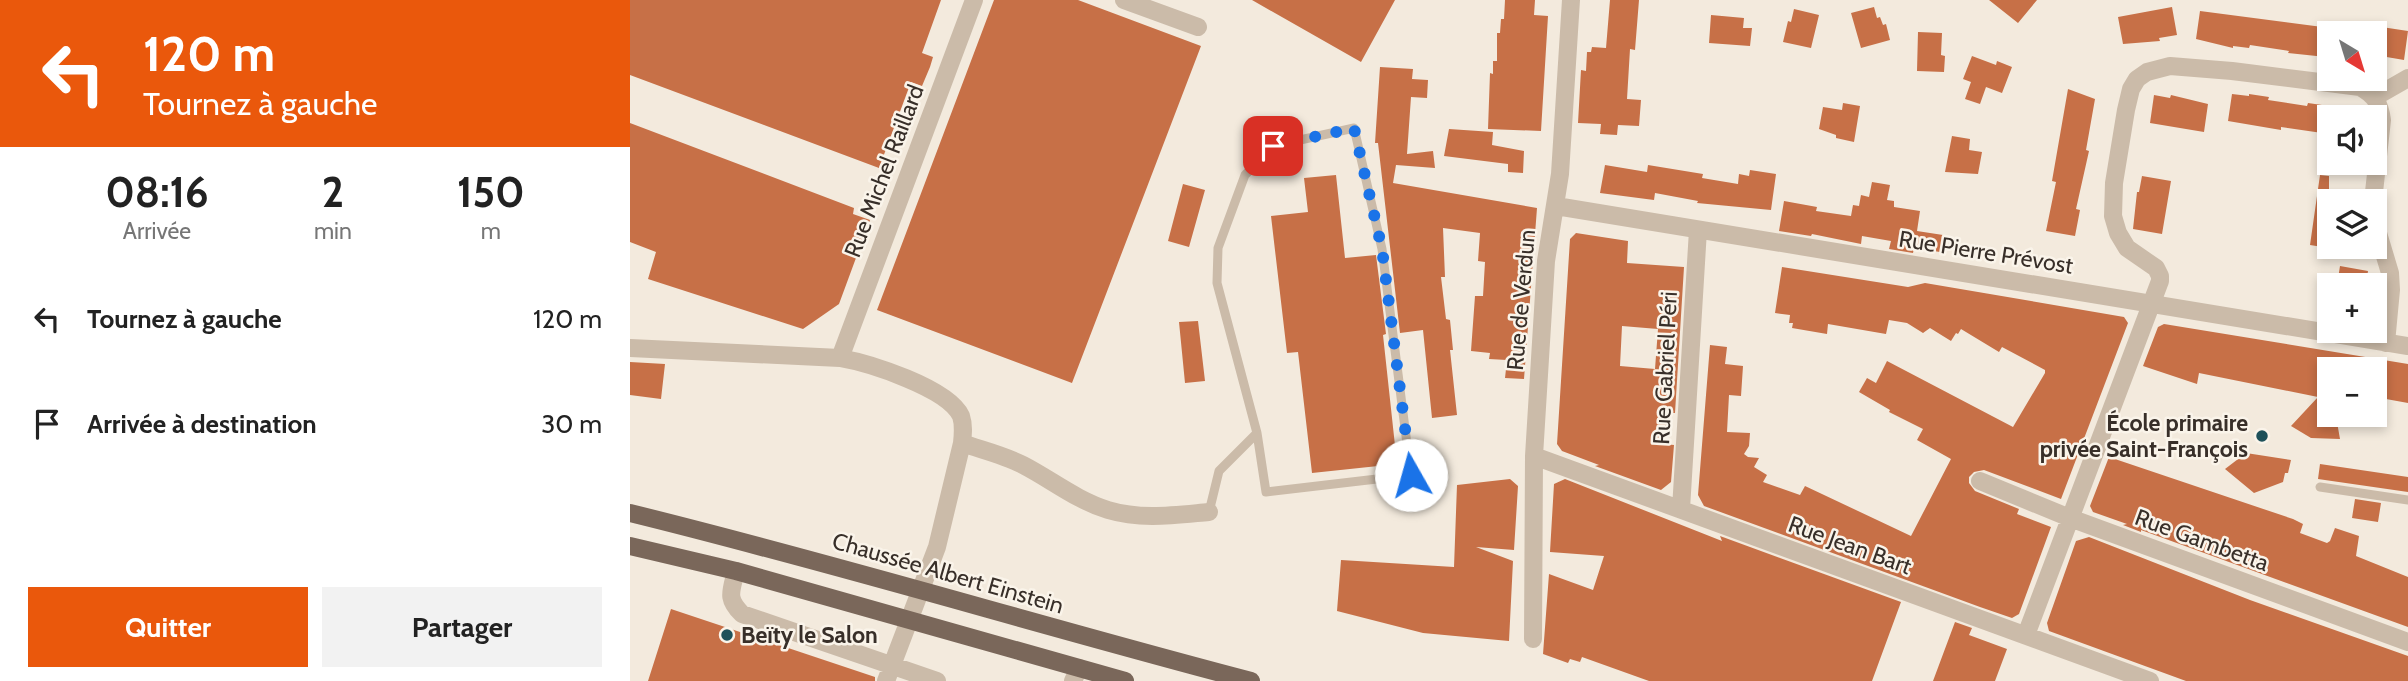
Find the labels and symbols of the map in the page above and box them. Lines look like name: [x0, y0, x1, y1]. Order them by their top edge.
north arrow: [2317, 21, 2387, 91]
street label: Rue Michel Raillard: [838, 81, 930, 261]
pin: [1243, 116, 1303, 176]
street label: Rue Pierre Prévost: [1897, 224, 2075, 280]
street label: Rue de Verdun: [1501, 228, 1541, 372]
street label: Rue Gabriel Péri: [1647, 291, 1683, 445]
place label: École primaire privée Saint-François: [2040, 409, 2248, 463]
marker: École primaire privée Saint-François: [2254, 428, 2270, 444]
position arrow: [1374, 438, 1448, 512]
street label: Rue Gambetta: [2131, 503, 2273, 577]
street label: Rue Jean Bart: [1785, 510, 1916, 580]
street label: Chaussée Albert Einstein: [829, 527, 1067, 619]
place label: Beïty le Salon: [741, 621, 878, 649]
marker: Beïty le Salon: [719, 627, 735, 643]

